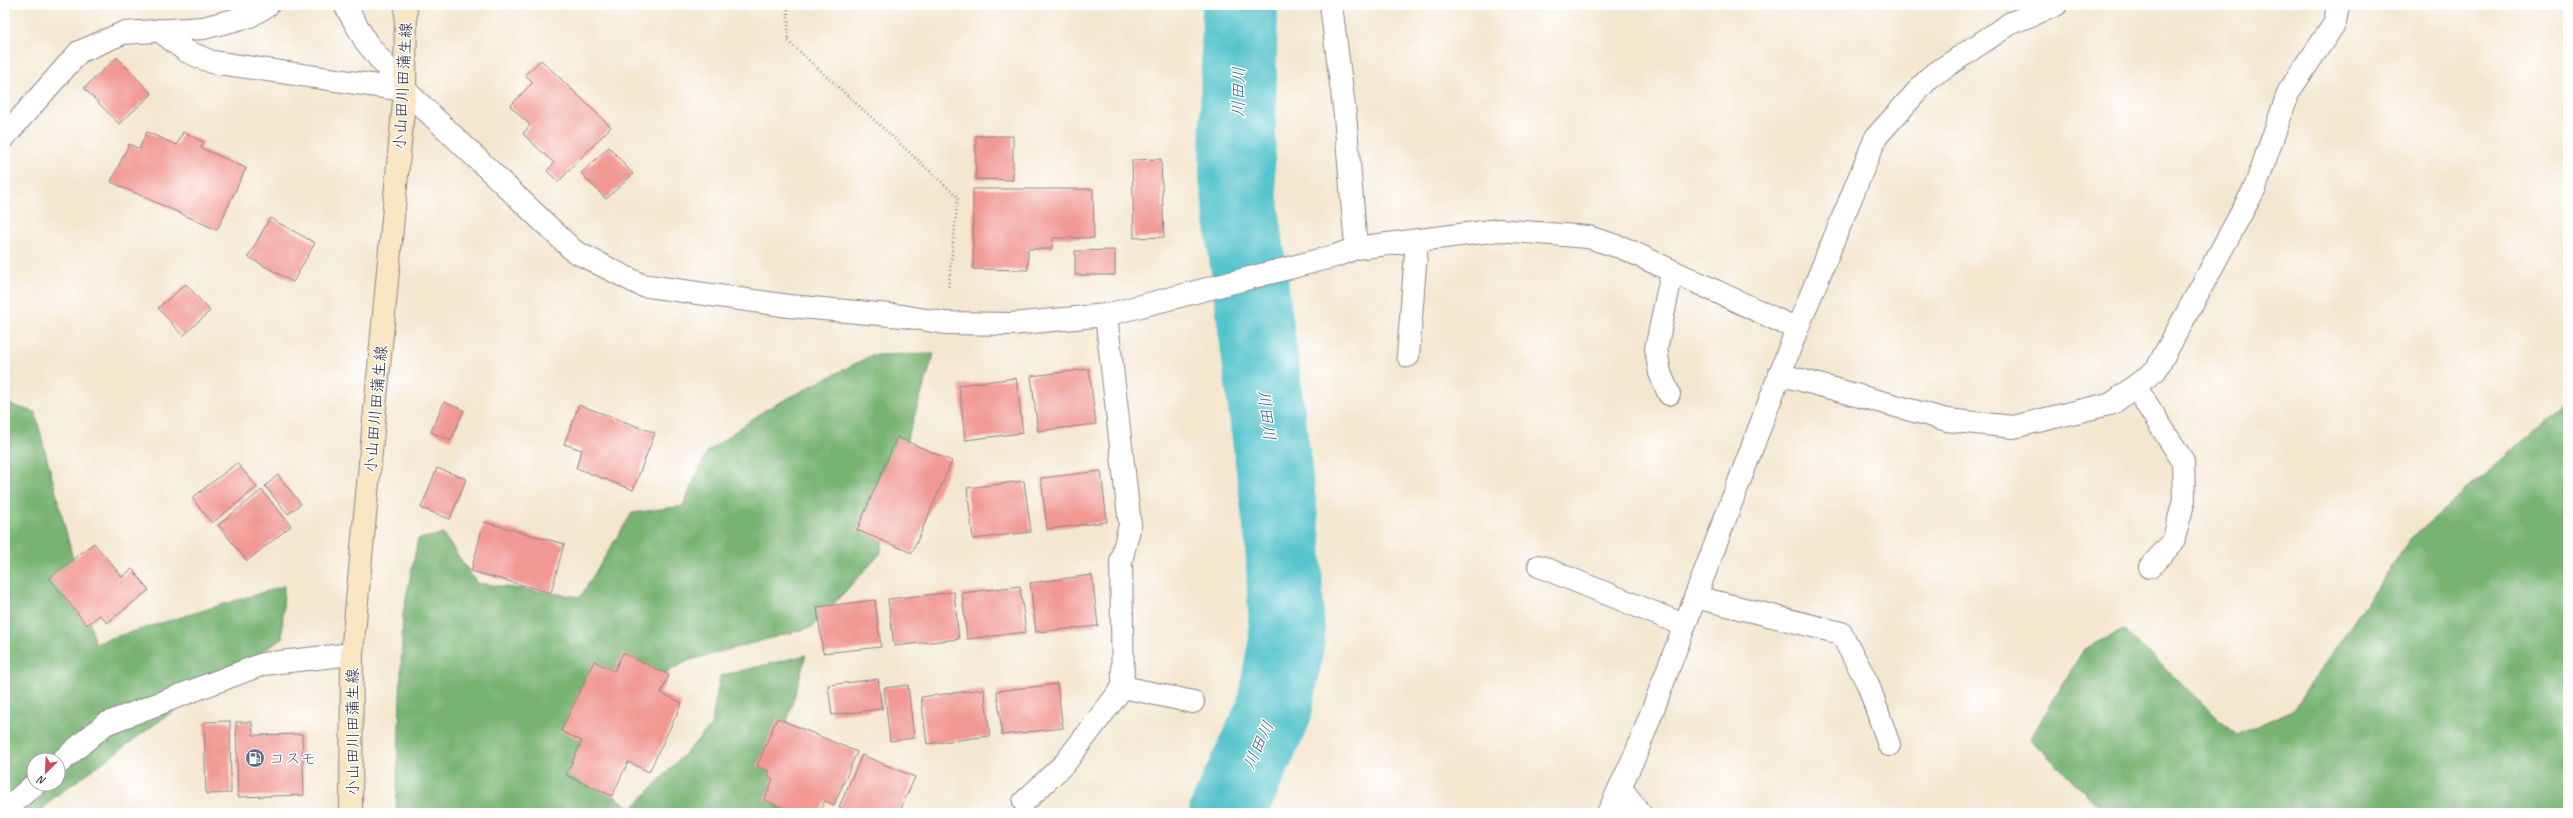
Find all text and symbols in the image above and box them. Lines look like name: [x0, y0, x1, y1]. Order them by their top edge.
street label: 小山田川田蒲生線: [390, 22, 416, 150]
water label: 川田川: [1228, 66, 1249, 118]
street label: 小山田川田蒲生線: [360, 344, 392, 474]
water label: 川田川: [1253, 388, 1280, 442]
street label: 小山田川田蒲生線: [343, 668, 363, 796]
water label: 川田川: [1238, 718, 1279, 773]
fuel station icon: コスモ: [244, 747, 266, 769]
place label: コスモ: [269, 749, 316, 769]
north arrow: [26, 752, 66, 792]
text: N: [34, 772, 48, 789]

